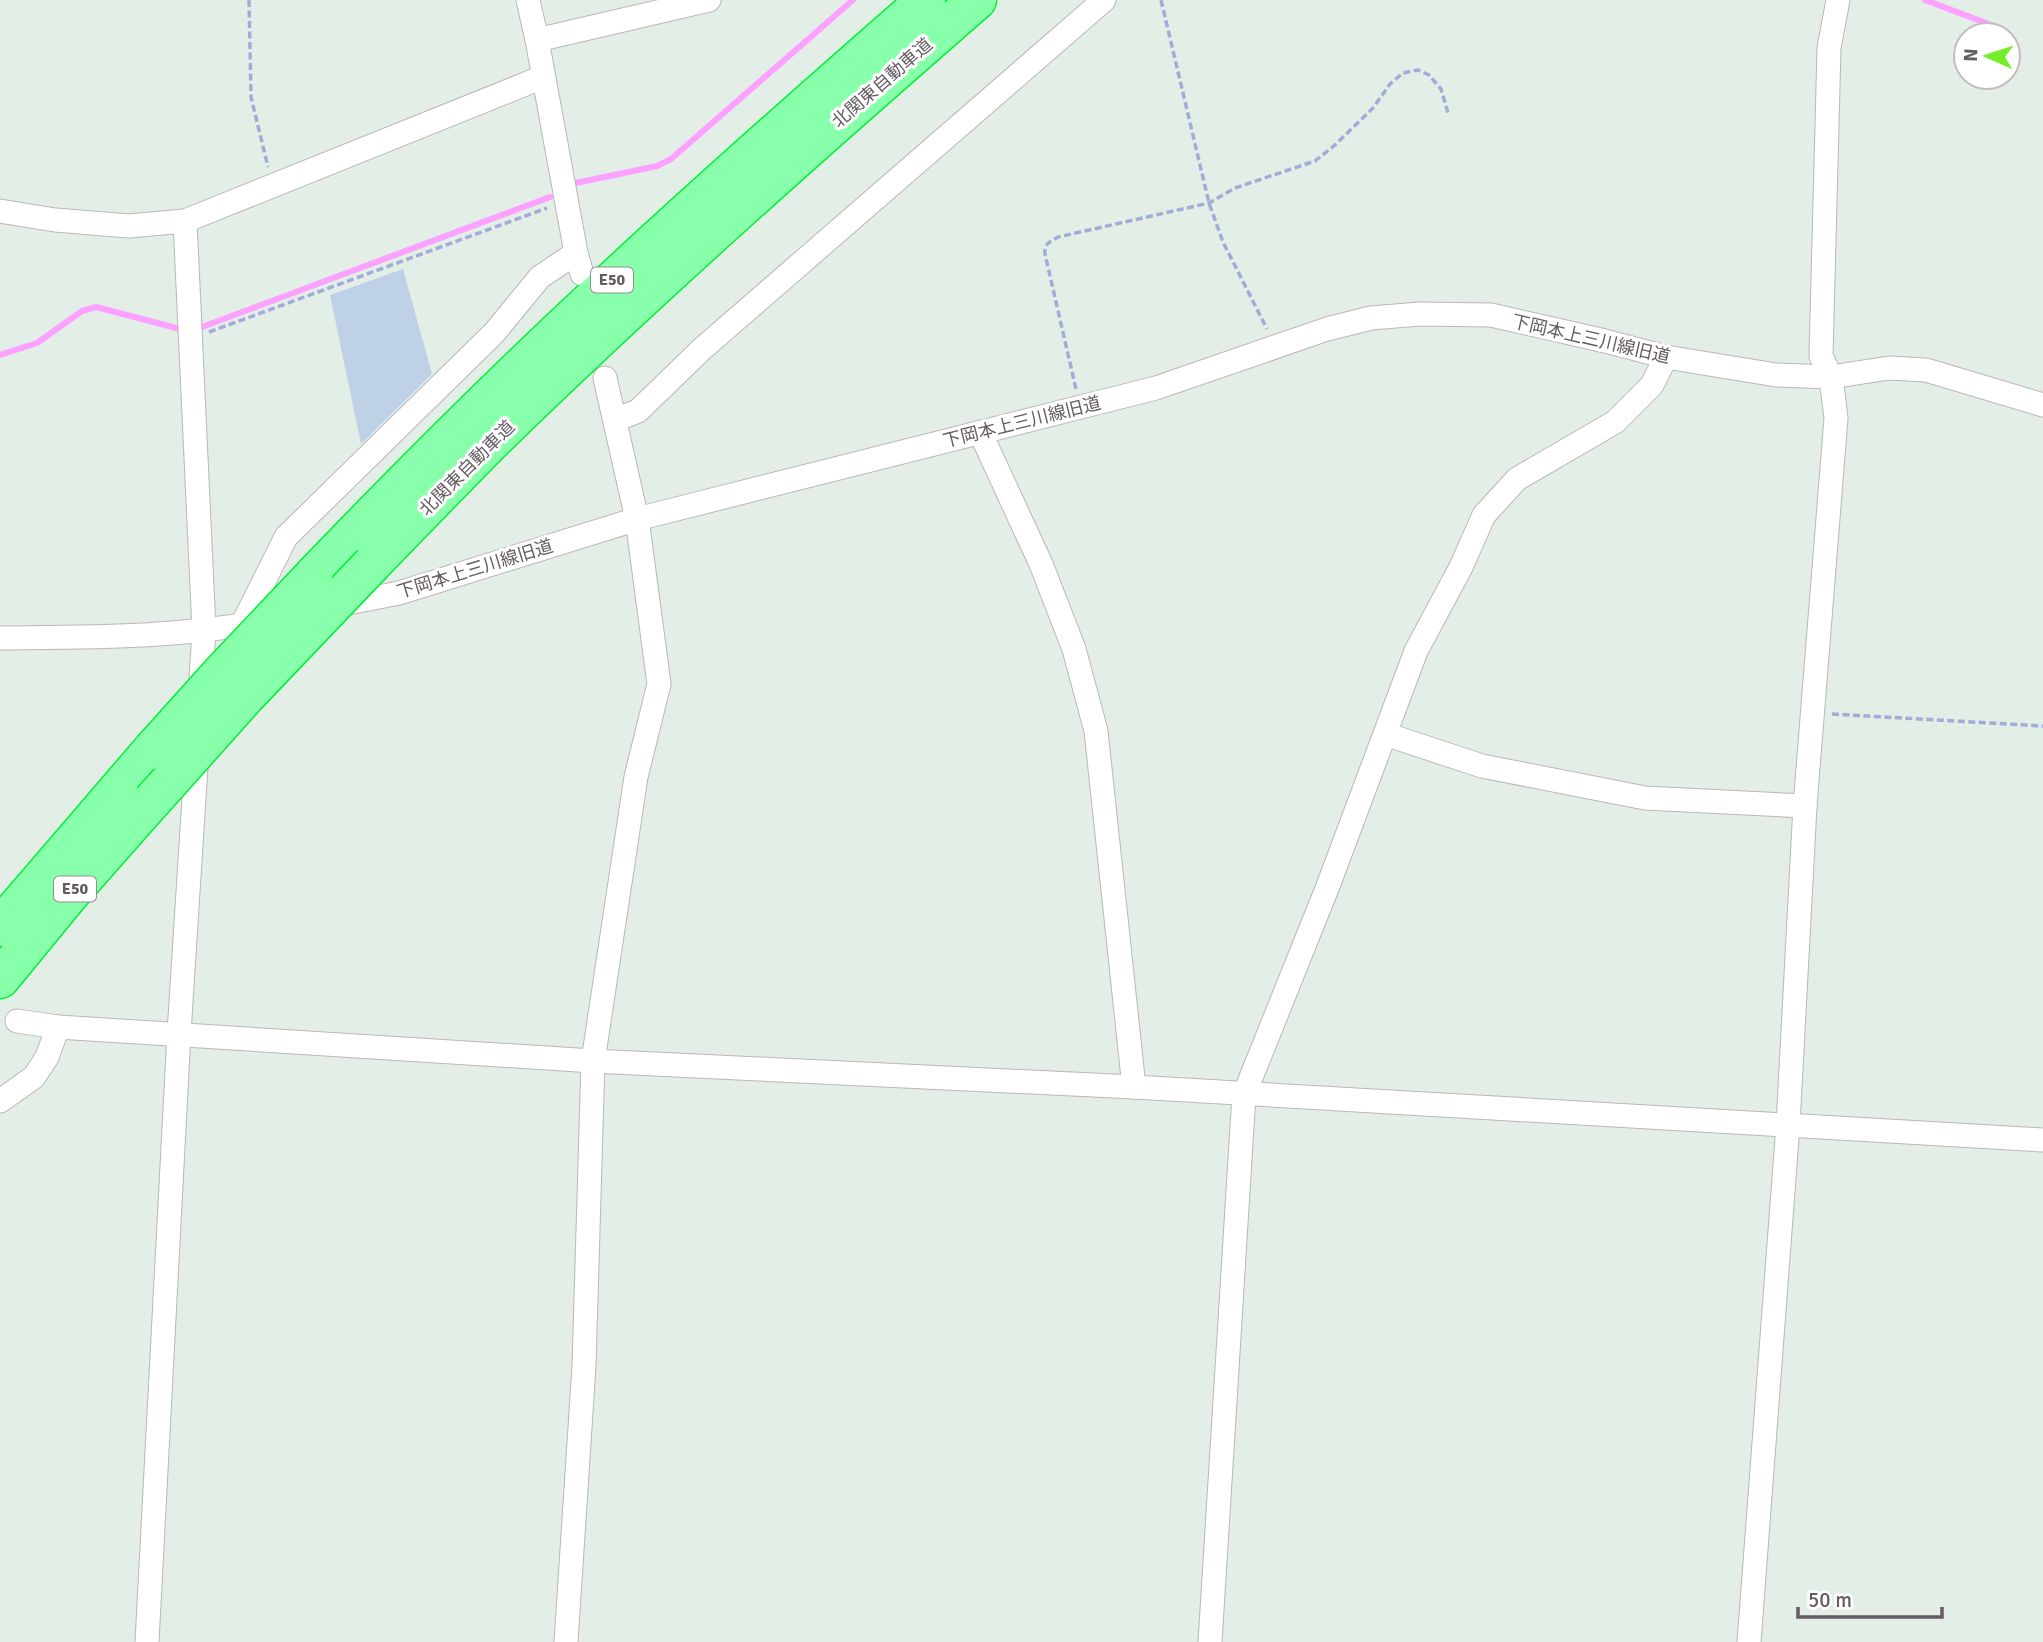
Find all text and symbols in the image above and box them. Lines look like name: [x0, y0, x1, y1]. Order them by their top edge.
north arrow: [1952, 21, 2022, 91]
street label: 北関東自動車道: [827, 33, 937, 133]
text: N: [1959, 48, 1983, 62]
road number: E50: [591, 268, 633, 292]
street label: 下岡本上三川線旧道: [1510, 310, 1672, 368]
street label: 下岡本上三川線旧道: [941, 392, 1103, 452]
street label: 北関東自動車道: [415, 416, 519, 520]
street label: 下岡本上三川線旧道: [394, 535, 556, 603]
road number: E50: [54, 876, 96, 902]
scale bar: [1798, 1576, 1941, 1620]
text: 50 m: [1808, 1587, 1852, 1613]

